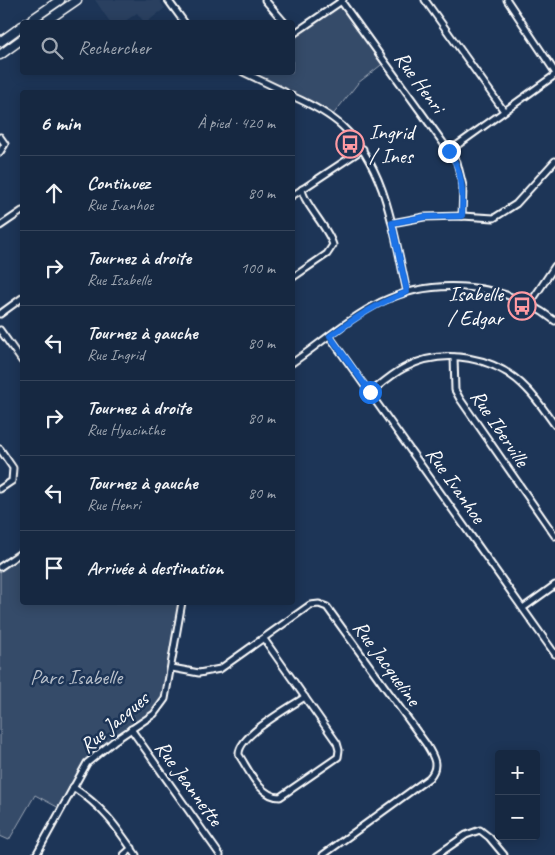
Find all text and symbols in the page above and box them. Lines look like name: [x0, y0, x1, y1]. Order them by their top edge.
search box: [20, 20, 295, 75]
icon: search: [38, 34, 66, 62]
text: Rechercher: [78, 36, 151, 60]
street label: Rue Henri: [389, 46, 453, 120]
text: 6 min: [40, 110, 81, 136]
text: À pied · 420 m: [197, 113, 275, 133]
place label: Ingrid / Ines: [369, 119, 418, 169]
bus stop icon: Ingrid / Ines: [335, 129, 365, 159]
route end: [438, 140, 461, 163]
text: Continuez: [87, 171, 150, 195]
icon: ahead: [40, 179, 68, 207]
text: 80 m: [248, 183, 275, 203]
text: Rue Ivanhoe: [87, 195, 153, 215]
text: Tournez à droite: [87, 246, 191, 270]
icon: right: [40, 254, 68, 282]
text: 100 m: [241, 258, 275, 278]
text: Rue Isabelle: [87, 270, 151, 290]
place label: Isabelle / Edgar: [447, 281, 504, 331]
bus stop icon: Isabelle / Edgar: [507, 291, 537, 321]
text: Tournez à gauche: [87, 321, 198, 345]
icon: left: [40, 329, 68, 357]
text: 80 m: [248, 333, 275, 353]
text: Rue Ingrid: [87, 345, 144, 365]
route start: [359, 381, 382, 404]
street label: Rue Iberville: [465, 385, 536, 472]
text: Tournez à droite: [87, 396, 191, 420]
icon: right: [40, 404, 68, 432]
text: 80 m: [248, 408, 275, 428]
text: Rue Hyacinthe: [87, 420, 165, 440]
street label: Rue Ivanhoe: [420, 442, 492, 529]
text: Tournez à gauche: [87, 471, 198, 495]
icon: left: [40, 479, 68, 507]
text: 80 m: [248, 483, 275, 503]
text: Rue Henri: [87, 495, 140, 515]
icon: arrive: [40, 554, 68, 582]
text: Arrivée à destination: [87, 556, 223, 580]
street label: Rue Jacqueline: [347, 615, 428, 712]
park label: Parc Isabelle: [30, 664, 124, 690]
street label: Rue Jacques: [74, 684, 155, 758]
street label: Rue Jeannette: [149, 735, 229, 832]
map controls: [495, 750, 540, 840]
button: +: [495, 750, 540, 795]
button: −: [495, 795, 540, 840]

